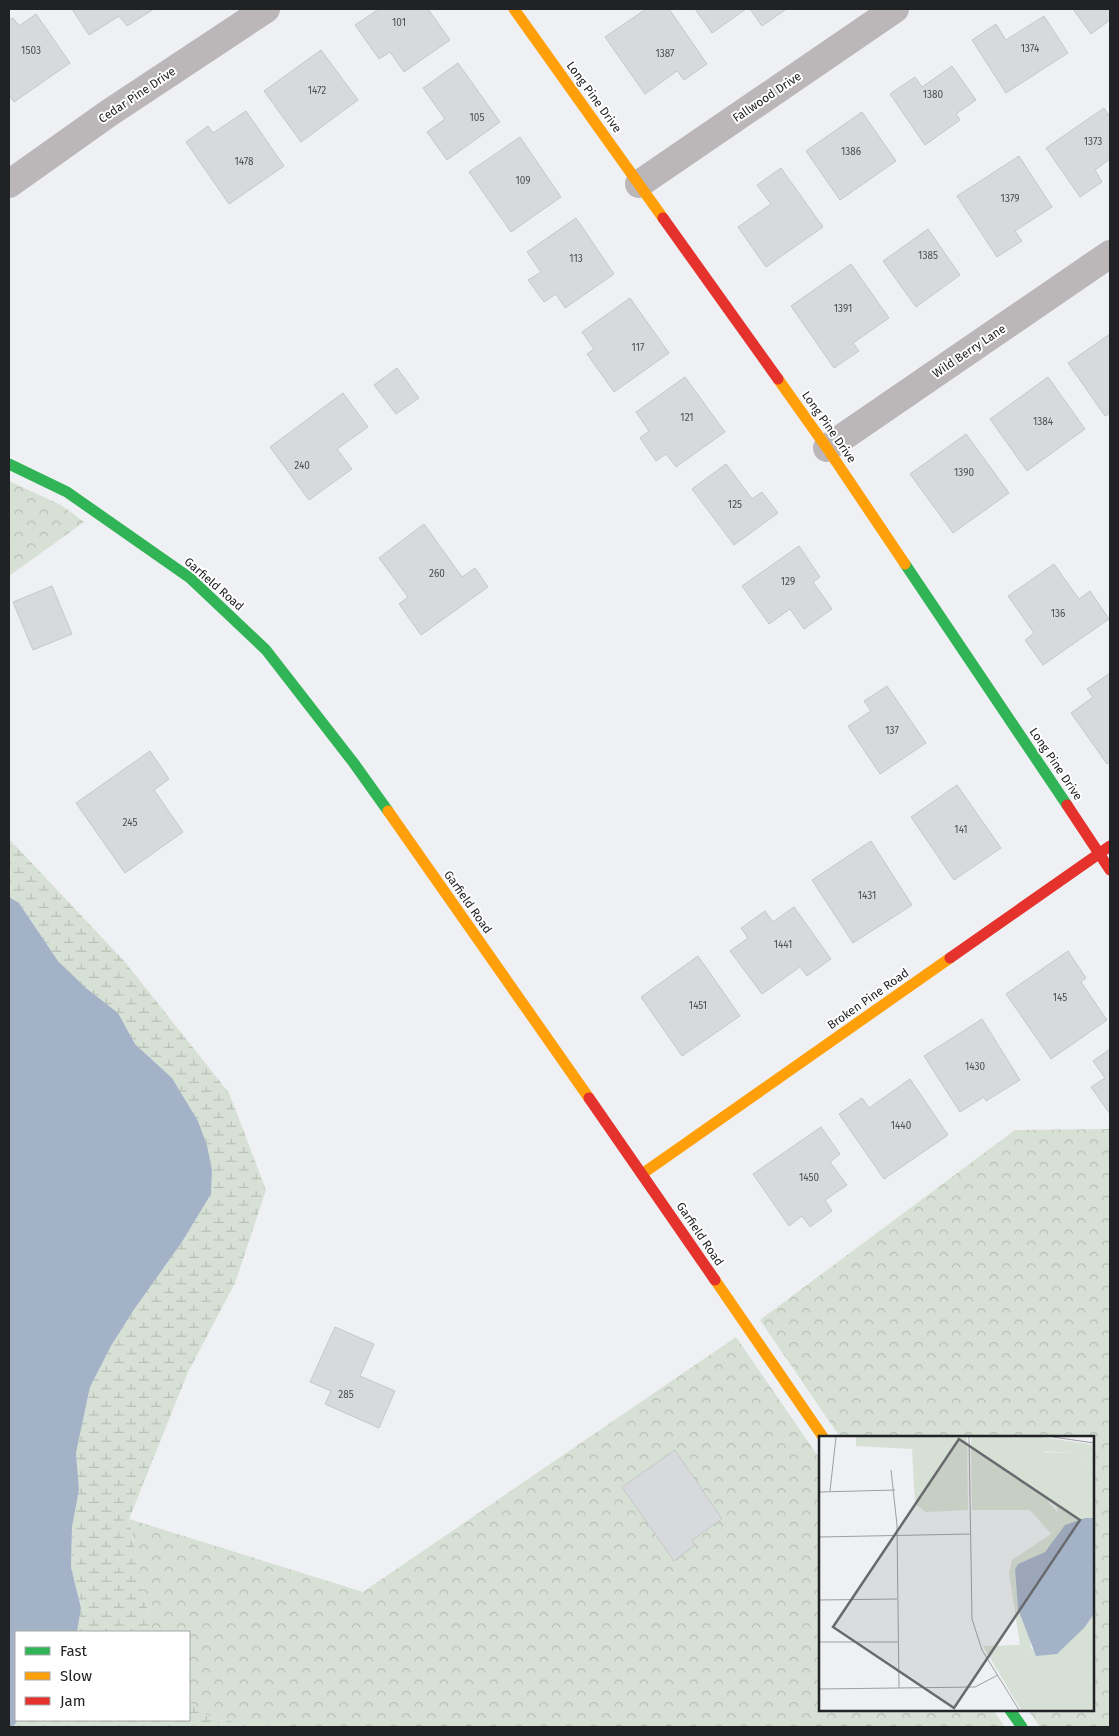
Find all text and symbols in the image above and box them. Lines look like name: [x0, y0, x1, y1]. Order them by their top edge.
house number: 101: [392, 17, 406, 29]
house number: 1374: [1021, 43, 1040, 55]
house number: 1503: [21, 45, 41, 57]
house number: 1387: [655, 48, 675, 60]
street label: Long Pine Drive: [564, 59, 624, 135]
street label: Cedar Pine Drive: [96, 64, 178, 126]
street label: Fallwood Drive: [730, 69, 804, 125]
house number: 1472: [308, 85, 326, 97]
house number: 1380: [923, 89, 944, 101]
house number: 105: [470, 112, 484, 124]
house number: 1373: [1084, 136, 1102, 148]
house number: 1386: [841, 146, 861, 158]
house number: 1478: [234, 156, 254, 168]
house number: 109: [515, 175, 531, 187]
house number: 1379: [1001, 193, 1019, 205]
house number: 1385: [918, 250, 938, 262]
house number: 113: [569, 253, 583, 265]
house number: 1391: [834, 303, 852, 315]
street label: Wild Berry Lane: [930, 321, 1008, 381]
house number: 117: [632, 342, 645, 354]
street label: Long Pine Drive: [799, 388, 859, 466]
house number: 121: [680, 412, 694, 424]
house number: 1384: [1033, 416, 1054, 428]
house number: 240: [294, 460, 310, 472]
house number: 1390: [954, 467, 974, 479]
house number: 125: [728, 499, 742, 511]
street label: Garfield Road: [182, 555, 246, 613]
house number: 260: [429, 568, 445, 580]
house number: 129: [781, 576, 795, 588]
house number: 136: [1051, 608, 1065, 620]
house number: 137: [885, 725, 899, 737]
street label: Long Pine Drive: [1027, 725, 1085, 803]
house number: 245: [123, 817, 137, 829]
house number: 141: [954, 824, 968, 836]
street label: Garfield Road: [441, 868, 495, 936]
house number: 1431: [858, 890, 876, 902]
house number: 1441: [774, 939, 792, 951]
street label: Broken Pine Road: [825, 966, 911, 1032]
house number: 145: [1053, 992, 1067, 1004]
house number: 1451: [689, 1000, 707, 1012]
house number: 1430: [965, 1061, 985, 1073]
house number: 1440: [891, 1120, 912, 1132]
house number: 1450: [799, 1172, 819, 1184]
street label: Garfield Road: [674, 1200, 726, 1268]
house number: 285: [338, 1389, 354, 1401]
inset map: [819, 1436, 1094, 1711]
legend: [15, 1631, 190, 1721]
text: Fast: [60, 1642, 87, 1660]
text: Slow: [60, 1667, 92, 1685]
text: Jam: [60, 1692, 86, 1710]

